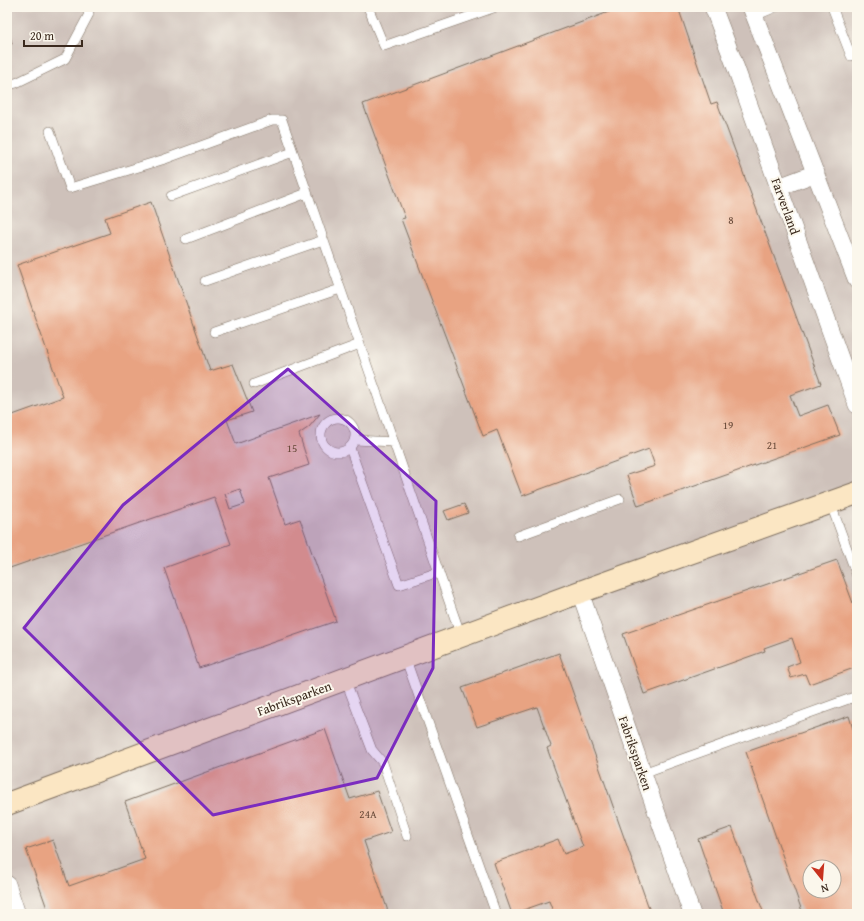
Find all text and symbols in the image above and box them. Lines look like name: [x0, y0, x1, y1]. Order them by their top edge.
scale bar: [24, 22, 82, 48]
text: 20 m: [30, 27, 54, 44]
street label: Farverland: [767, 175, 805, 237]
house number: 8: [728, 212, 734, 228]
house number: 19: [723, 417, 733, 433]
house number: 21: [767, 437, 777, 453]
house number: 15: [287, 440, 297, 456]
street label: Fabriksparken: [254, 676, 335, 721]
street label: Fabriksparken: [614, 713, 657, 794]
house number: 24A: [359, 806, 377, 822]
north arrow: [802, 859, 842, 899]
text: N: [818, 880, 831, 897]

